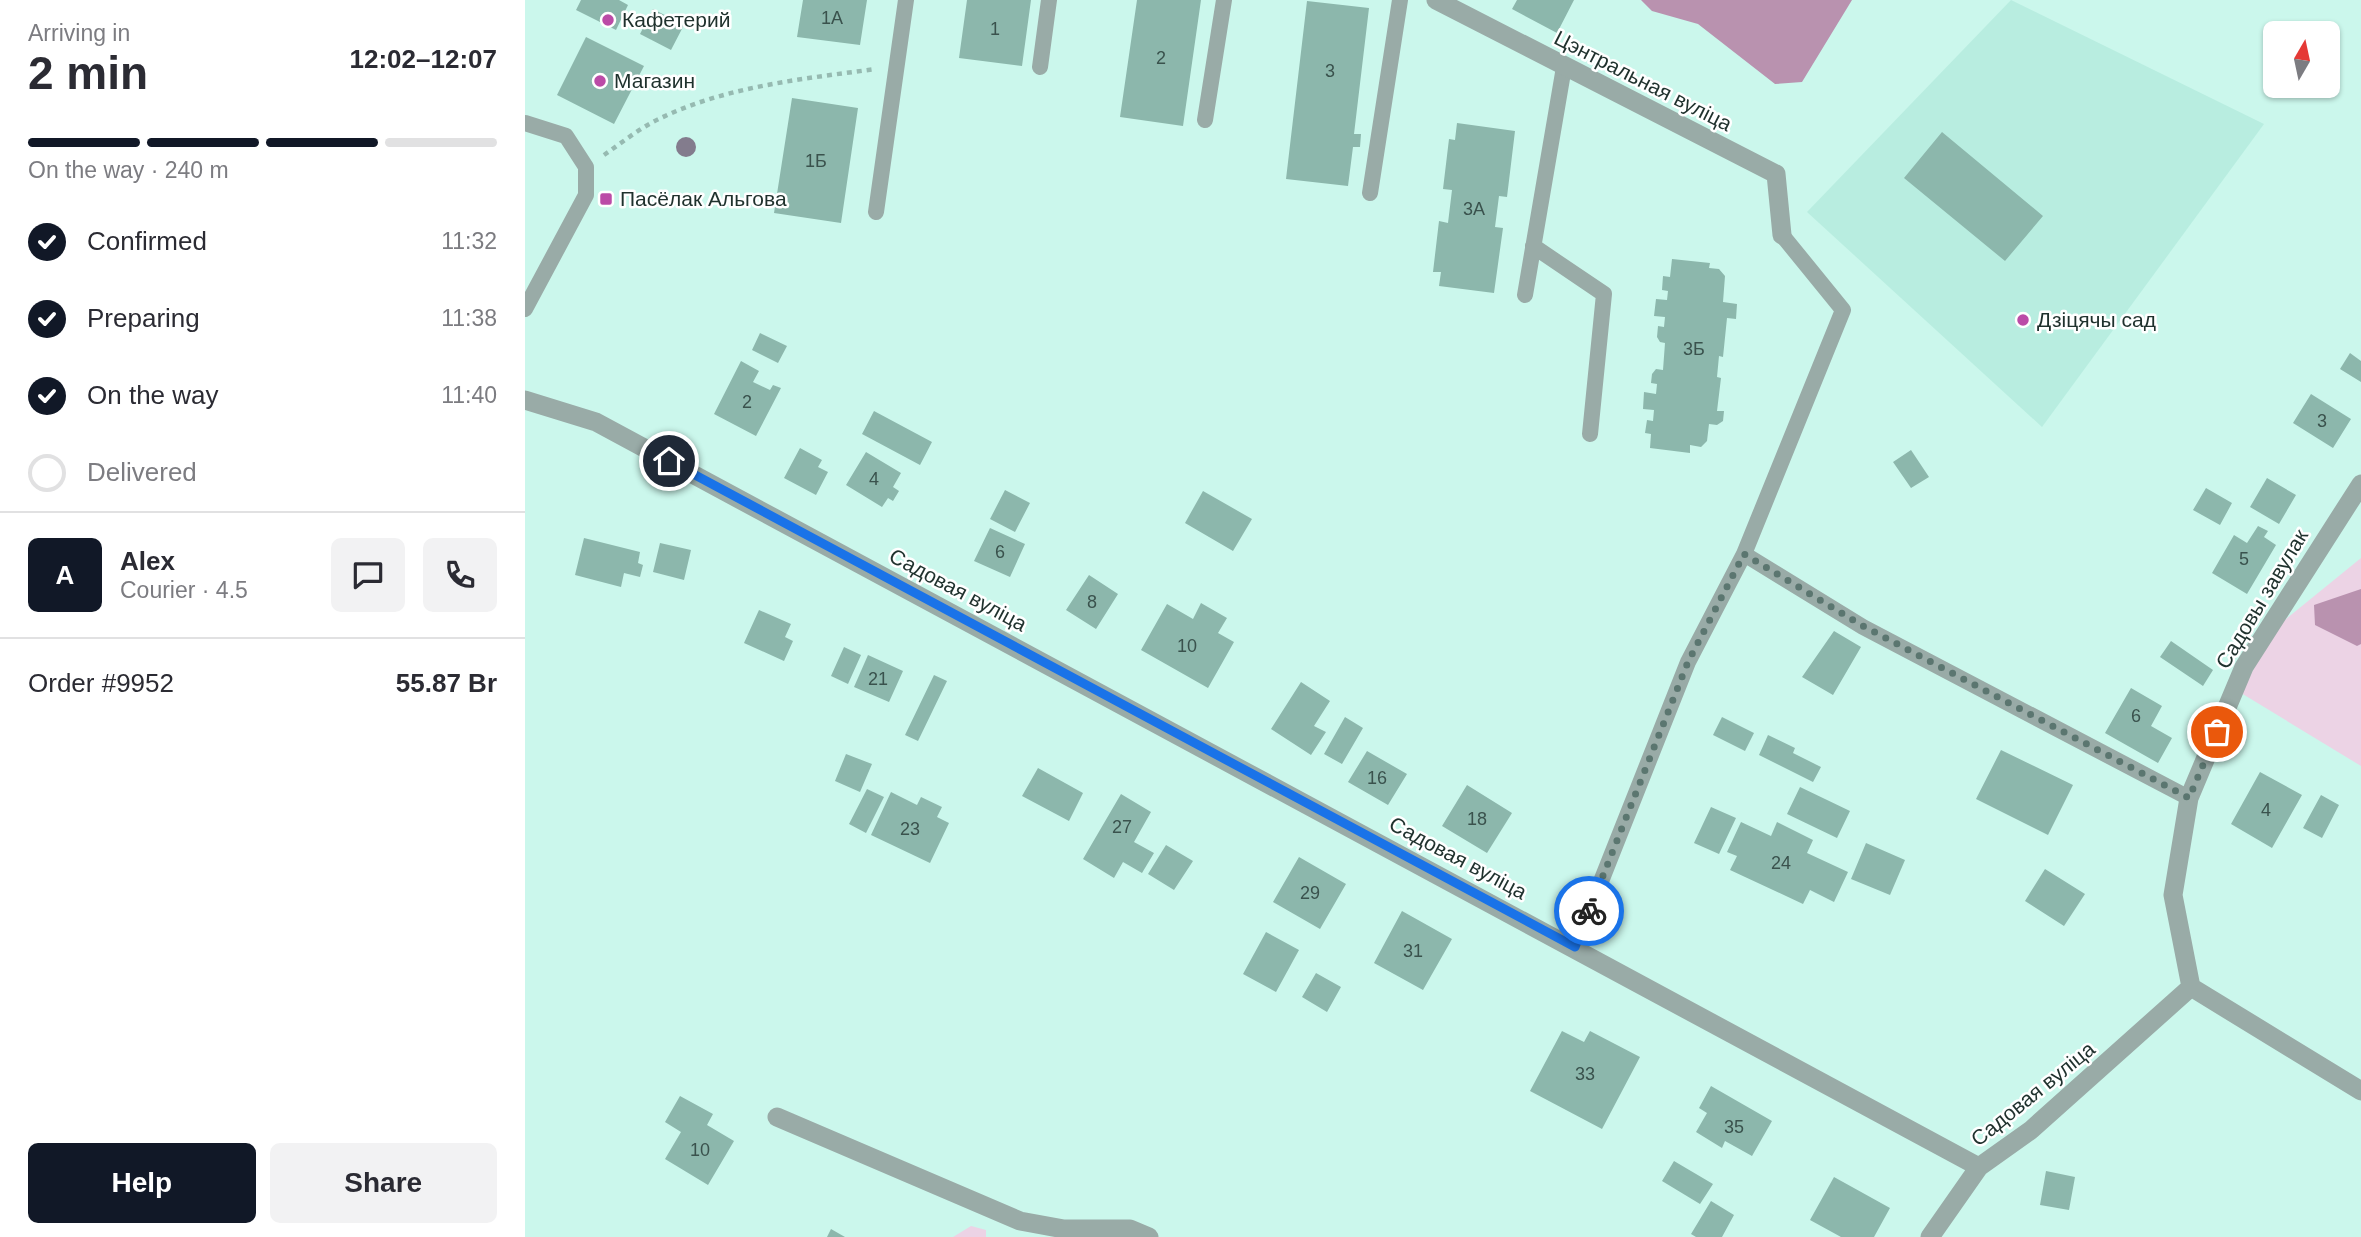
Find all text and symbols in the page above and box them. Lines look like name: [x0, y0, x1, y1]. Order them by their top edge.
place label: Кафетерий: [622, 8, 730, 31]
house number: 1А: [821, 8, 843, 28]
marker: Кафетерий: [600, 12, 616, 28]
house number: 1: [990, 19, 1000, 39]
text: Arriving in: [28, 20, 130, 46]
north arrow: [2263, 21, 2340, 98]
map controls: [2263, 21, 2340, 98]
street label: Цэнтральная вуліца: [1551, 26, 1736, 135]
text: 12:02–12:07: [350, 44, 497, 74]
text: 2 min: [28, 47, 148, 99]
house number: 2: [1156, 48, 1166, 68]
house number: 3: [1325, 61, 1335, 81]
place label: Магазин: [614, 69, 695, 92]
marker: Магазин: [592, 73, 608, 89]
house number: 1Б: [805, 151, 827, 171]
text: On the way · 240 m: [28, 157, 229, 183]
place label: Пасёлак Альгова: [620, 187, 787, 210]
marker: Пасёлак Альгова: [598, 191, 614, 207]
house number: 3А: [1463, 199, 1485, 219]
icon: check: [28, 223, 66, 261]
text: Confirmed: [87, 226, 207, 256]
text: 11:32: [441, 228, 497, 254]
icon: check: [28, 300, 66, 338]
text: Preparing: [87, 303, 200, 333]
text: 11:38: [441, 305, 497, 331]
place label: Дзіцячы сад: [2037, 308, 2156, 331]
marker: Дзіцячы сад: [2015, 312, 2031, 328]
house number: 3Б: [1683, 339, 1705, 359]
icon: check: [28, 377, 66, 415]
text: On the way: [87, 380, 219, 410]
text: 11:40: [441, 382, 497, 408]
house number: 2: [742, 392, 752, 412]
house number: 3: [2317, 411, 2327, 431]
pin: [639, 431, 699, 491]
icon: home: [650, 442, 688, 480]
text: Delivered: [87, 457, 197, 487]
house number: 4: [869, 469, 879, 489]
street label: Садовы завулак: [2211, 524, 2313, 672]
button: chat: [331, 538, 405, 612]
button: phone: [423, 538, 497, 612]
house number: 6: [995, 542, 1005, 562]
street label: Садовая вуліца: [886, 544, 1031, 636]
text: Alex: [120, 546, 175, 576]
house number: 5: [2239, 549, 2249, 569]
text: A: [56, 560, 74, 590]
text: Courier · 4.5: [120, 577, 248, 603]
house number: 8: [1087, 592, 1097, 612]
house number: 10: [1177, 636, 1197, 656]
text: Order #9952: [28, 668, 174, 698]
text: 55.87 Br: [396, 668, 497, 698]
house number: 21: [868, 669, 888, 689]
pin: [2187, 702, 2247, 762]
house number: 6: [2131, 706, 2141, 726]
icon: bag: [2198, 713, 2236, 751]
house number: 16: [1367, 768, 1387, 788]
house number: 4: [2261, 800, 2271, 820]
house number: 18: [1467, 809, 1487, 829]
street label: Садовая вуліца: [1386, 812, 1531, 904]
house number: 27: [1112, 817, 1132, 837]
house number: 23: [900, 819, 920, 839]
house number: 24: [1771, 853, 1791, 873]
courier: [1554, 876, 1624, 946]
house number: 29: [1300, 883, 1320, 903]
icon: bike: [1570, 892, 1608, 930]
house number: 31: [1403, 941, 1423, 961]
street label: Садовая вуліца: [1966, 1037, 2099, 1150]
house number: 33: [1575, 1064, 1595, 1084]
house number: 35: [1724, 1117, 1744, 1137]
house number: 10: [690, 1140, 710, 1160]
button: Help: [28, 1143, 256, 1223]
button: Share: [270, 1143, 497, 1223]

